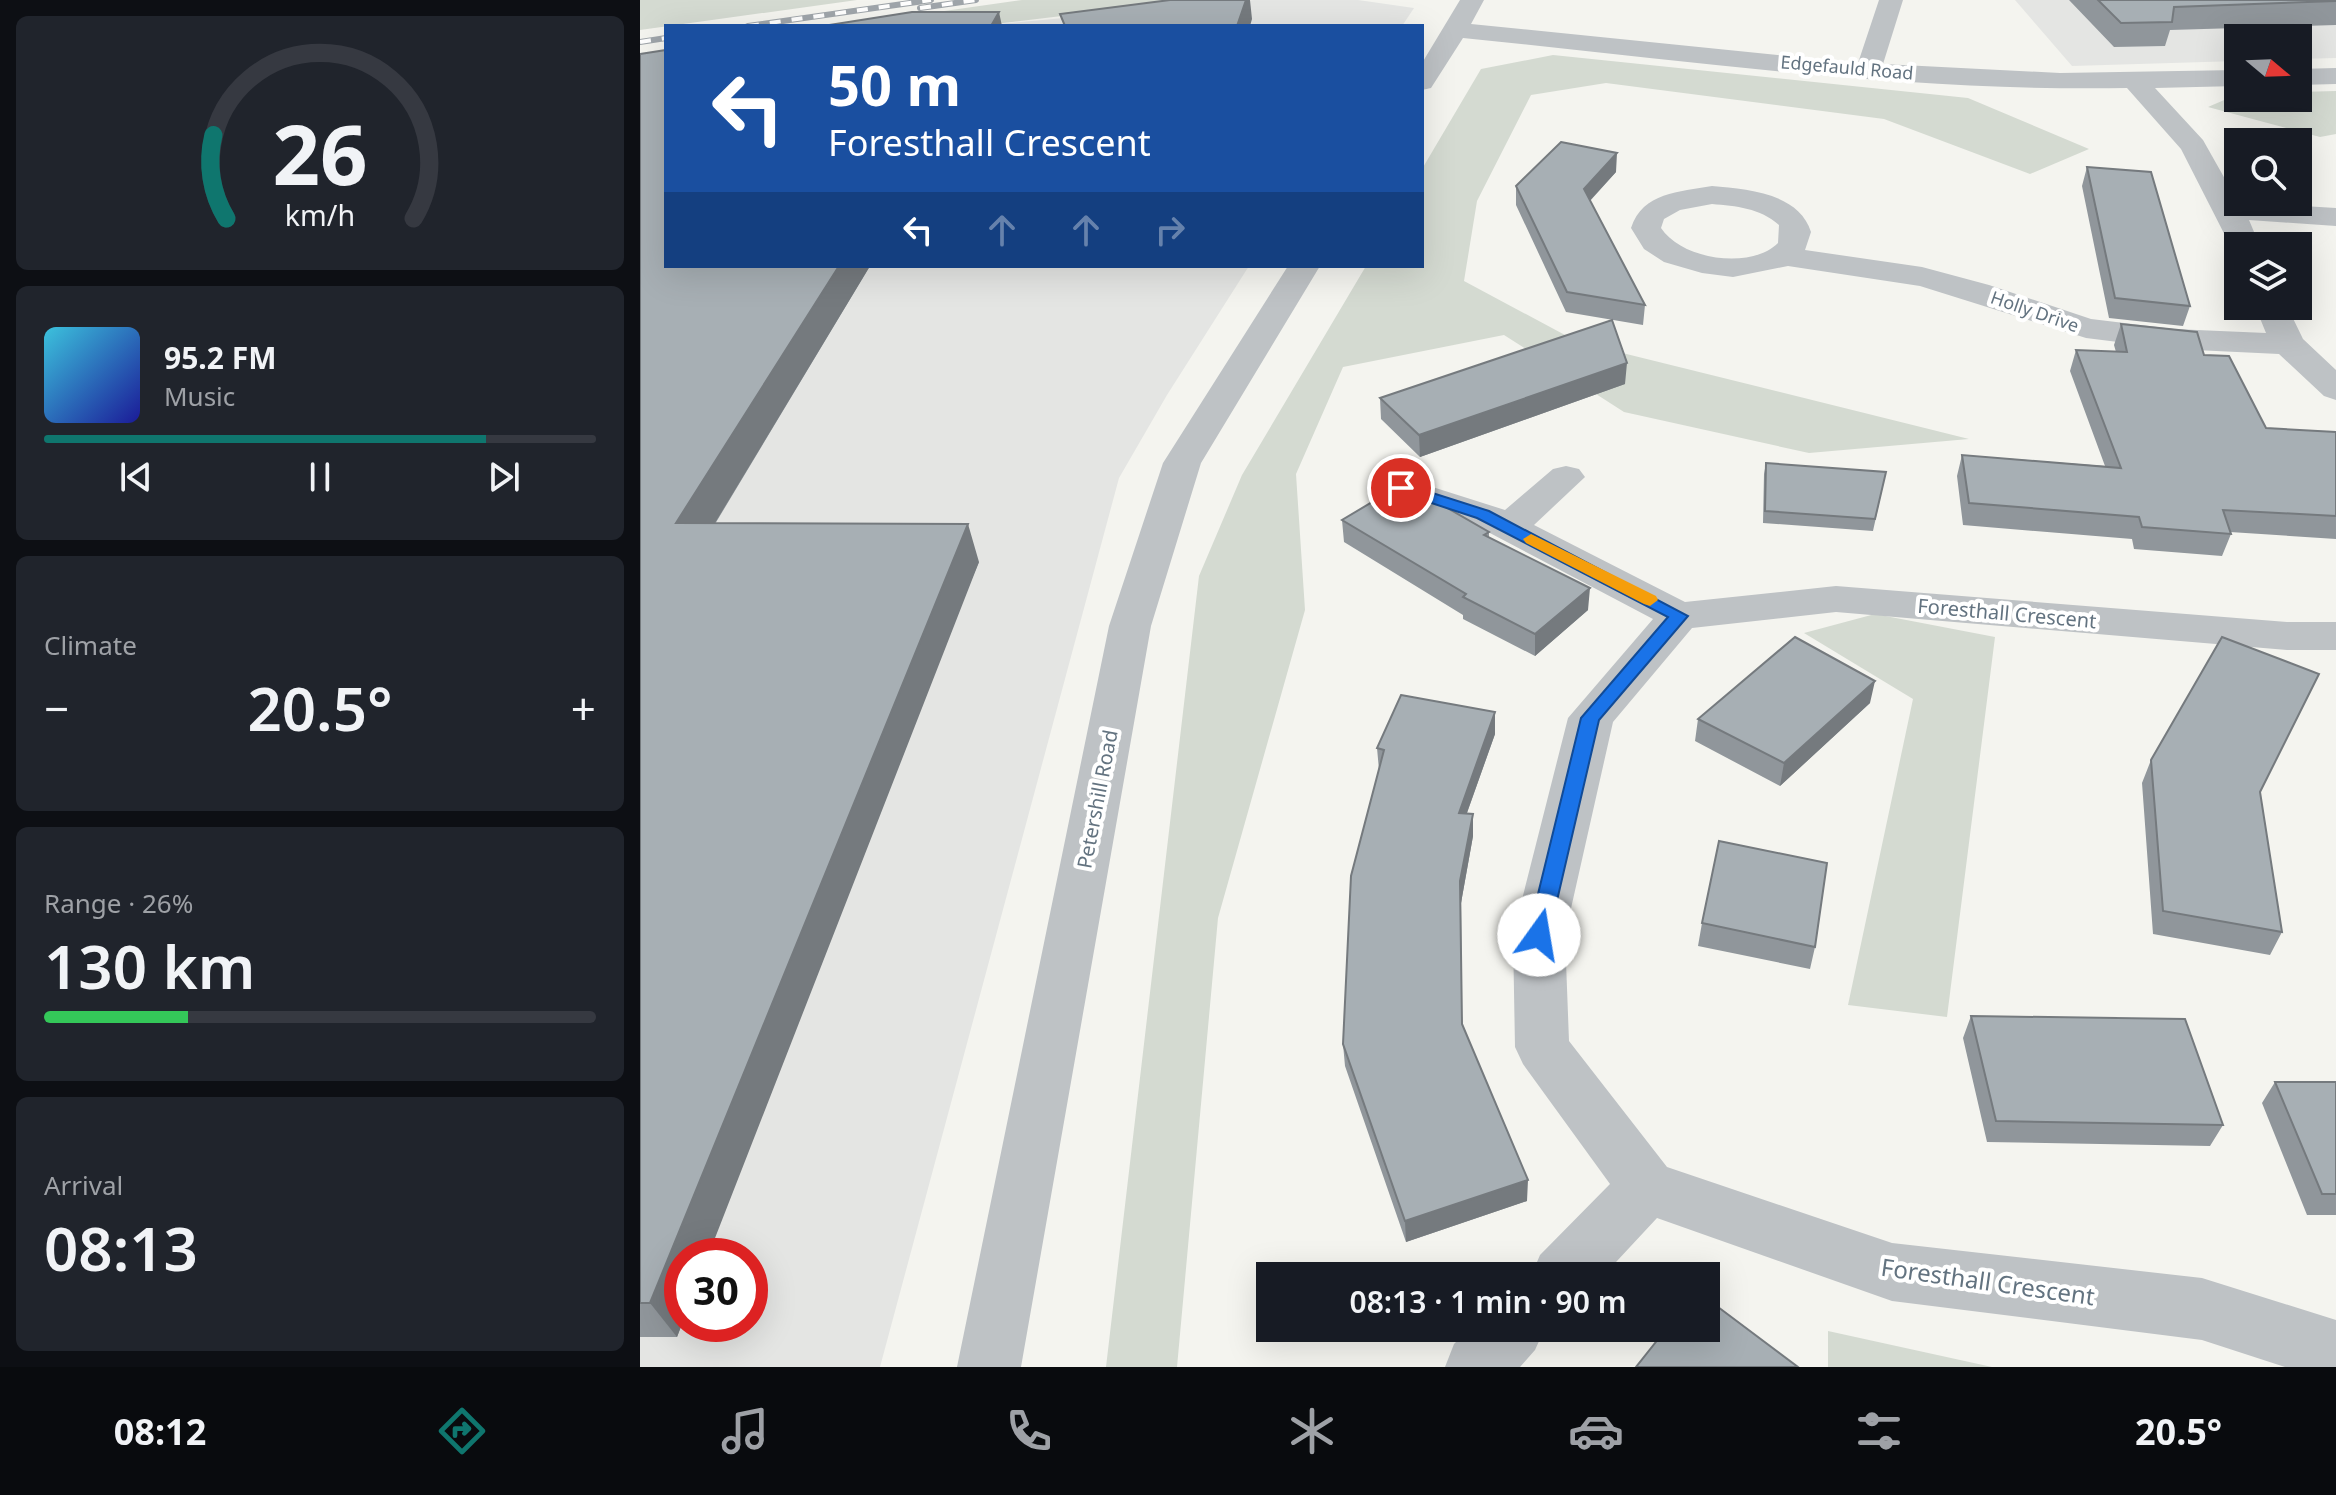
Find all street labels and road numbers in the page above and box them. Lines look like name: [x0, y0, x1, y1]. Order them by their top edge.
street label: Edgefauld Road: [1780, 49, 1914, 85]
street label: Holly Drive: [1988, 285, 2082, 337]
street label: Foresthall Crescent: [1916, 592, 2098, 634]
street label: Petershill Road: [1070, 727, 1124, 871]
street label: Foresthall Crescent: [1879, 1250, 2097, 1312]

